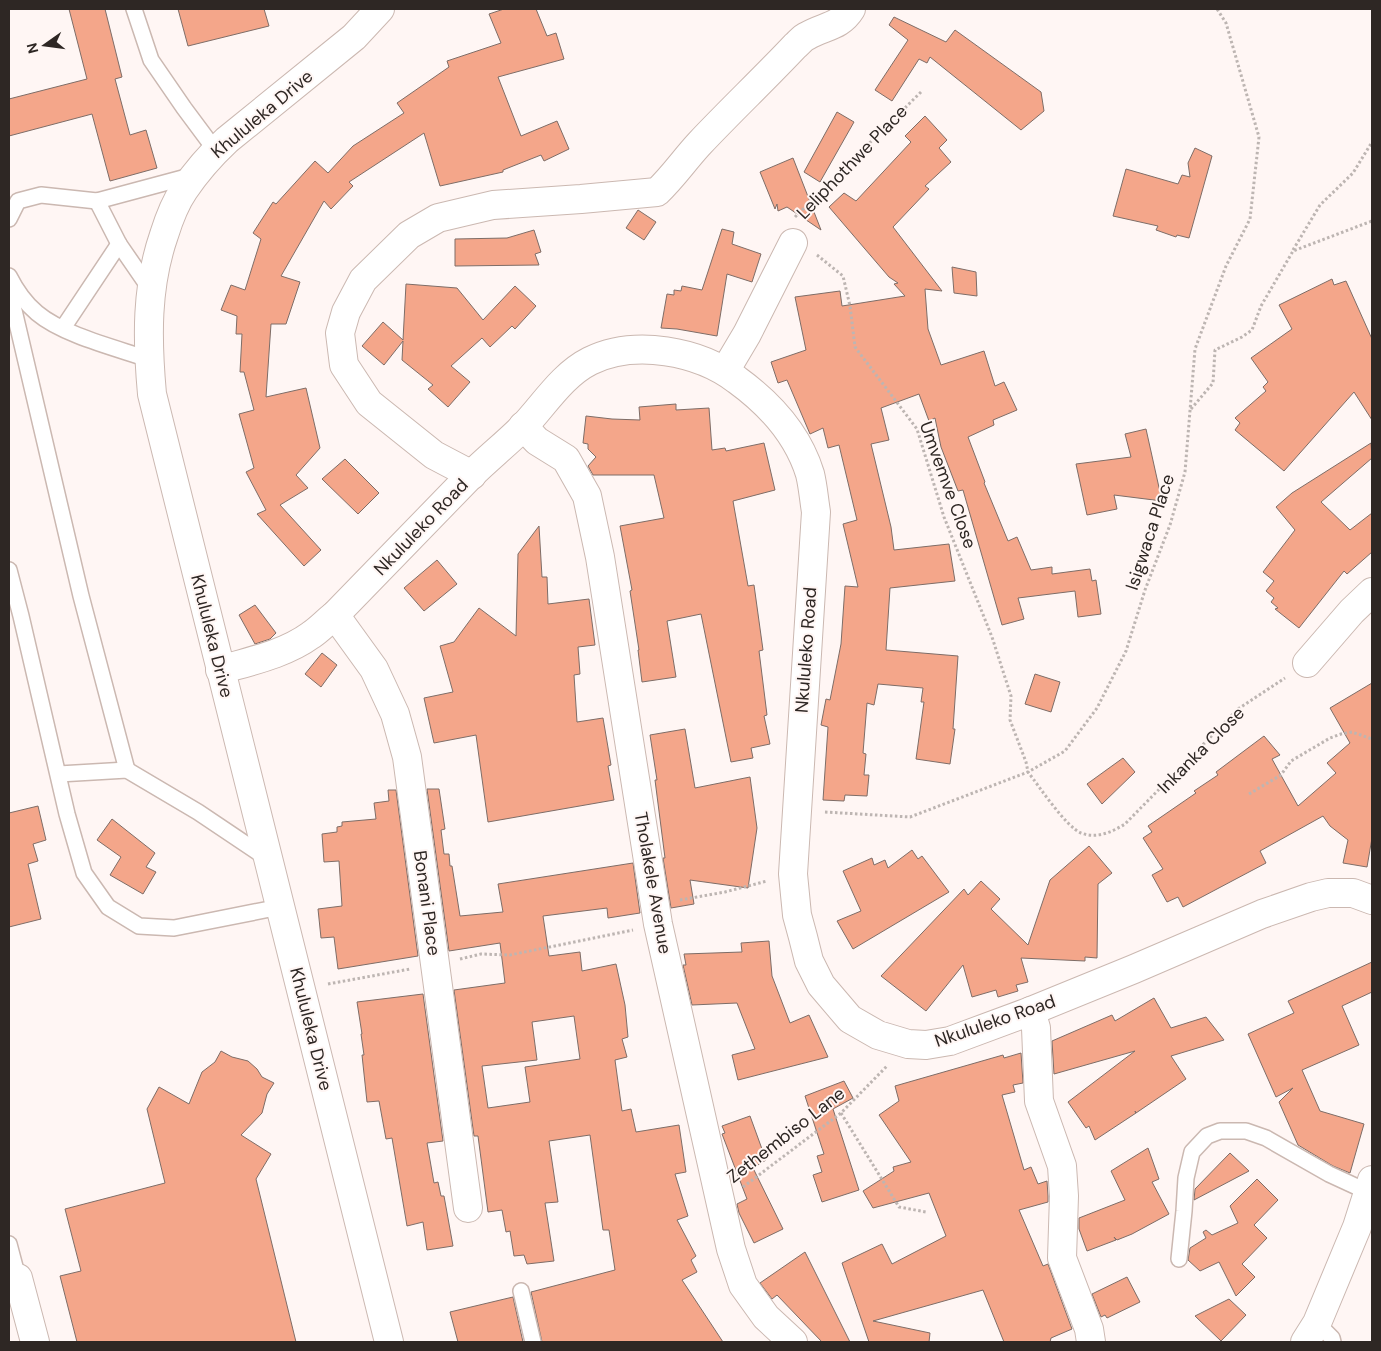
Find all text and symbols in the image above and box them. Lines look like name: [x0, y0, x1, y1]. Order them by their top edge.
north arrow: [20, 20, 70, 70]
text: N: [22, 41, 42, 55]
street label: Khululeka Drive: [206, 64, 318, 164]
street label: Leliphothwe Place: [791, 100, 913, 224]
street label: Umvemve Close: [914, 418, 982, 552]
street label: Isigwaca Place: [1120, 471, 1180, 593]
street label: Nkululeko Road: [369, 473, 473, 581]
street label: Khululeka Drive: [185, 572, 239, 700]
street label: Nkululeko Road: [790, 586, 822, 714]
street label: Inkanka Close: [1152, 701, 1250, 799]
street label: Tholakele Avenue: [629, 810, 677, 956]
street label: Bonani Place: [408, 849, 446, 957]
street label: Khululeka Drive: [284, 965, 338, 1093]
street label: Nkululeko Road: [931, 989, 1059, 1053]
street label: Zethembiso Lane: [722, 1081, 850, 1189]

